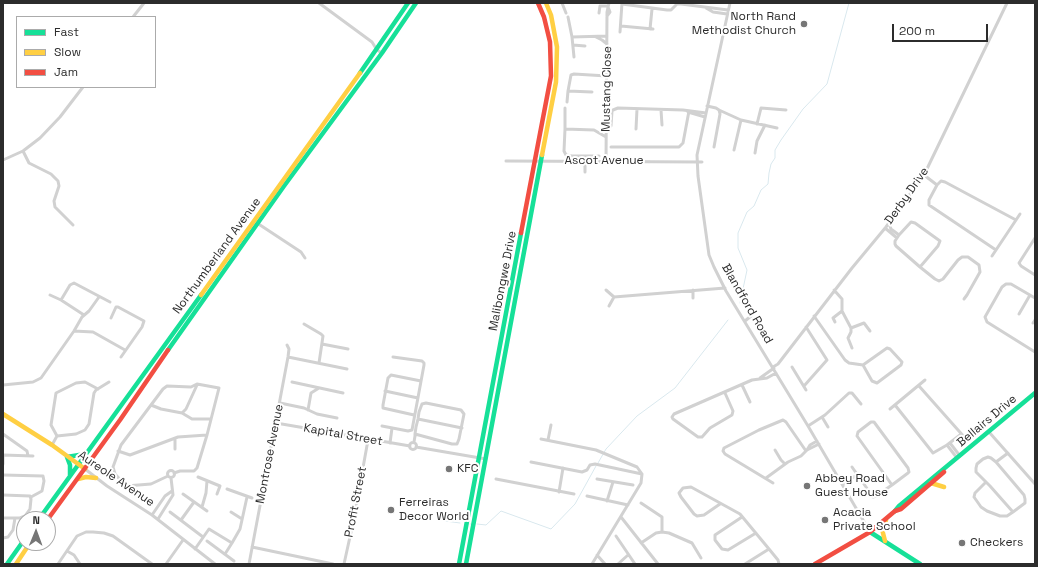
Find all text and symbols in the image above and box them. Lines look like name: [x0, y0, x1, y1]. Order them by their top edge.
place label: North Rand Methodist Church: [692, 10, 796, 38]
legend: [16, 16, 156, 88]
scale bar: [894, 16, 990, 42]
marker: North Rand Methodist Church: [799, 19, 809, 29]
text: 200 m: [899, 23, 935, 39]
text: Fast: [54, 24, 79, 40]
text: Slow: [54, 44, 81, 60]
street label: Mustang Close: [599, 46, 615, 132]
text: Jam: [54, 64, 78, 80]
street label: Ascot Avenue: [564, 154, 644, 168]
street label: Derby Drive: [882, 165, 932, 227]
street label: Northumberland Avenue: [170, 195, 264, 317]
street label: Malibongwe Drive: [486, 230, 520, 332]
street label: Blandford Road: [718, 261, 776, 347]
street label: Bellairs Drive: [954, 392, 1020, 450]
street label: Montrose Avenue: [253, 403, 287, 505]
street label: Kapital Street: [302, 421, 384, 449]
street label: Aureole Avenue: [75, 448, 157, 510]
place label: KFC: [457, 462, 478, 476]
marker: KFC: [444, 464, 454, 474]
street label: Profit Street: [342, 465, 370, 539]
place label: Abbey Road Guest House: [815, 472, 888, 500]
marker: Abbey Road Guest House: [802, 481, 812, 491]
place label: Ferreiras Decor World: [399, 496, 469, 524]
marker: Ferreiras Decor World: [386, 505, 396, 515]
place label: Acacia Private School: [833, 506, 916, 534]
north arrow: [16, 511, 56, 551]
text: N: [32, 513, 40, 527]
marker: Acacia Private School: [820, 515, 830, 525]
place label: Checkers: [970, 536, 1023, 550]
marker: Checkers: [957, 538, 967, 548]

